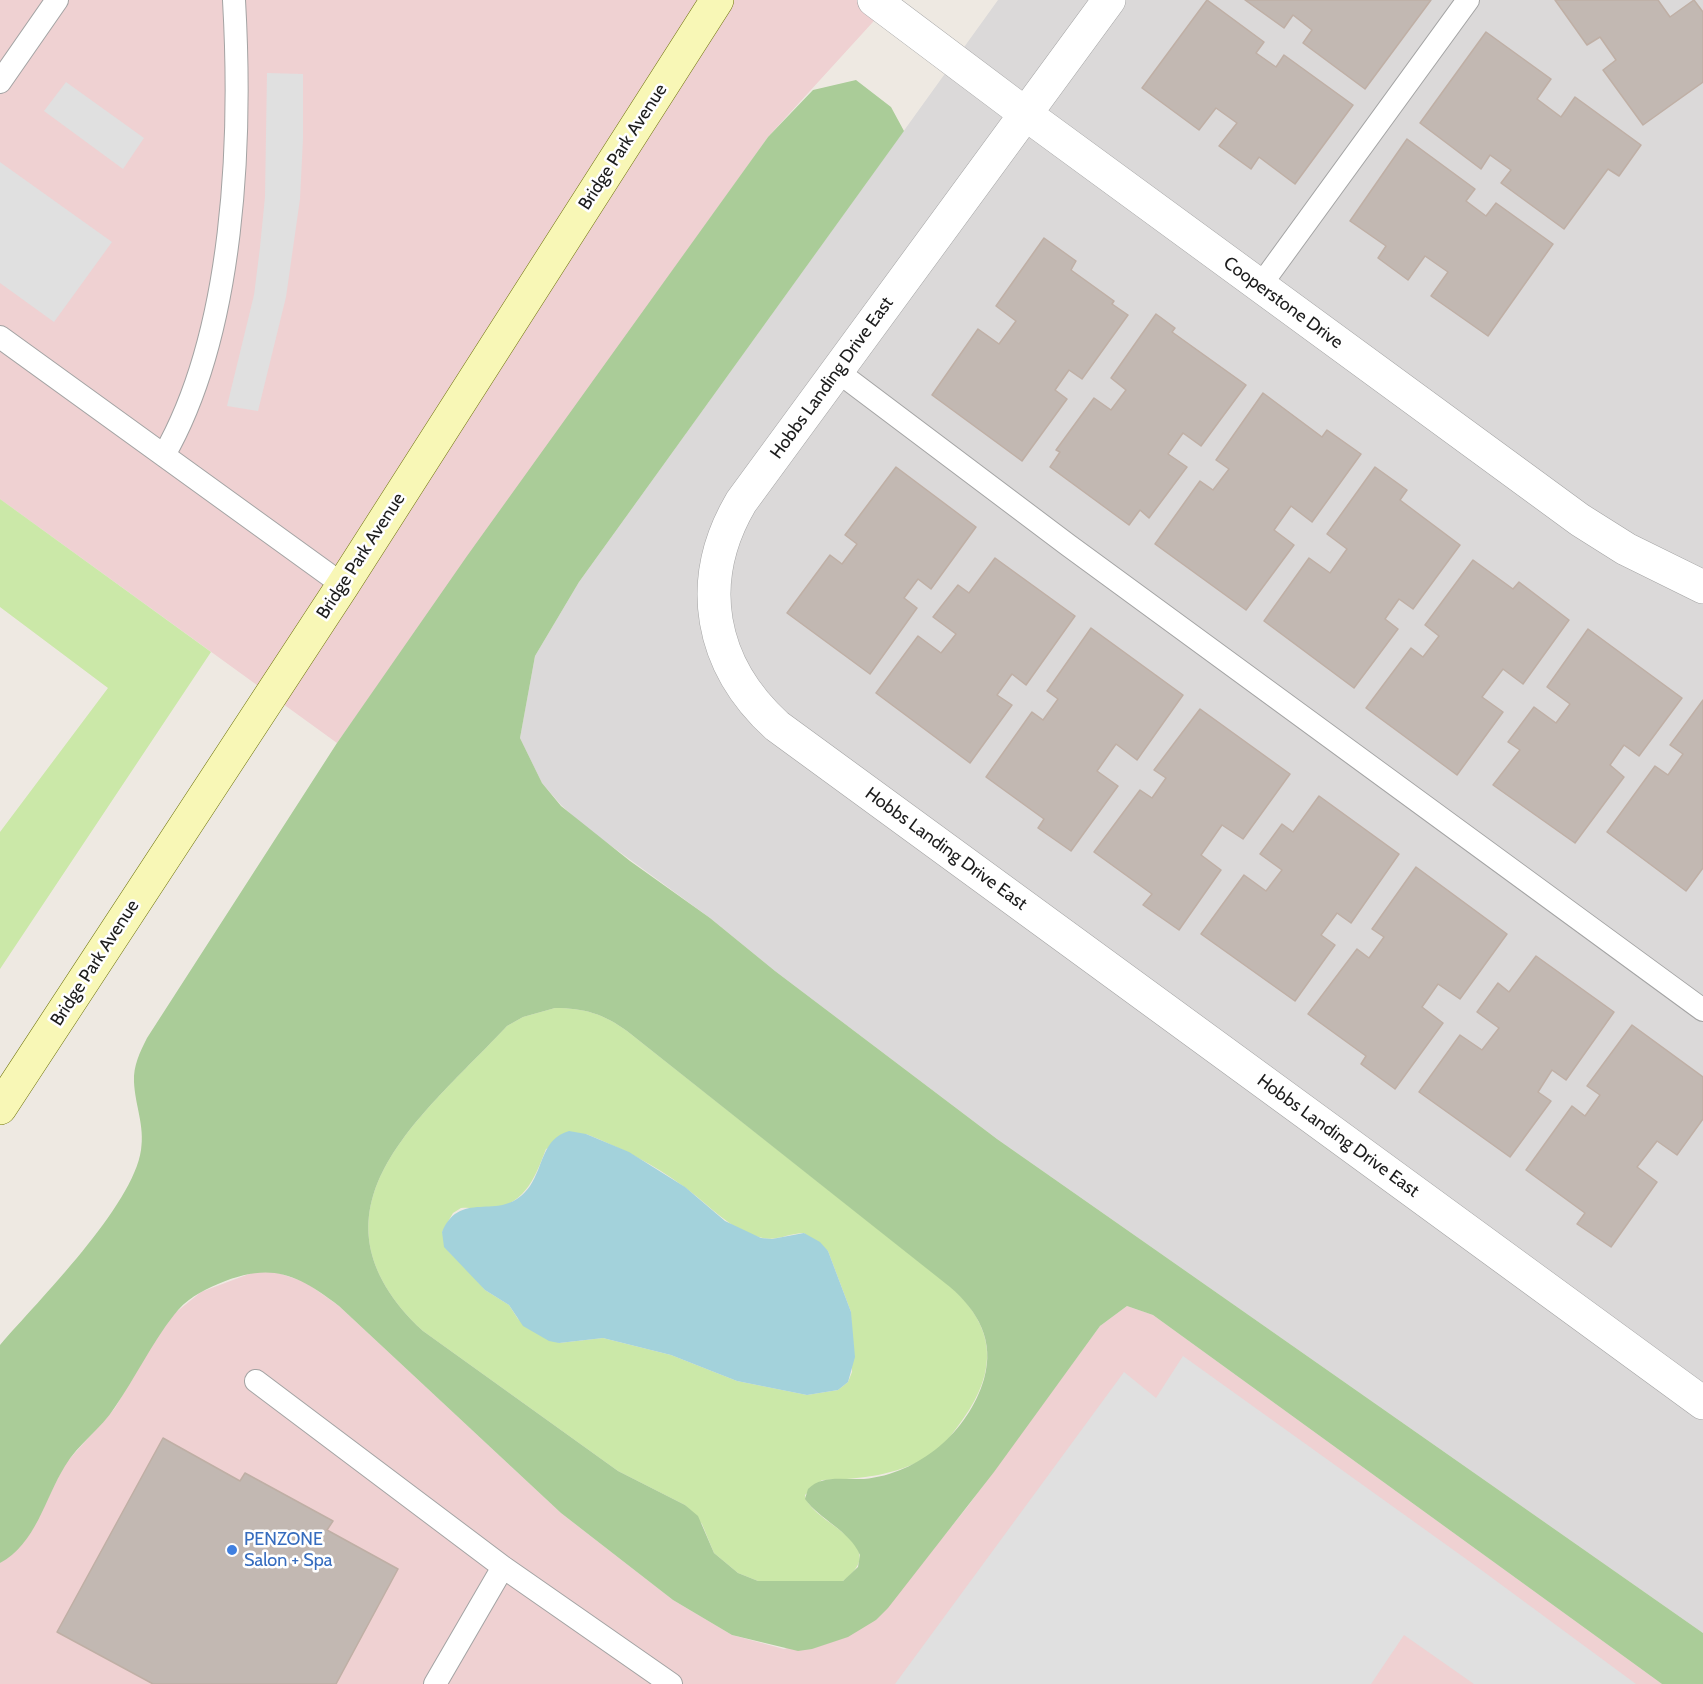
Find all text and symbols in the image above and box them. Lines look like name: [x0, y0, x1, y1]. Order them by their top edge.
street label: Bridge Park Avenue: [574, 80, 672, 214]
street label: Cooperstone Drive: [1219, 252, 1347, 354]
street label: Hobbs Landing Drive East: [766, 293, 898, 463]
street label: Bridge Park Avenue: [312, 489, 410, 623]
street label: Hobbs Landing Drive East: [861, 783, 1031, 915]
street label: Bridge Park Avenue: [46, 896, 144, 1030]
street label: Hobbs Landing Drive East: [1253, 1070, 1423, 1202]
place label: PENZONE Salon + Spa: [244, 1529, 332, 1572]
marker: PENZONE Salon + Spa: [225, 1543, 239, 1557]

